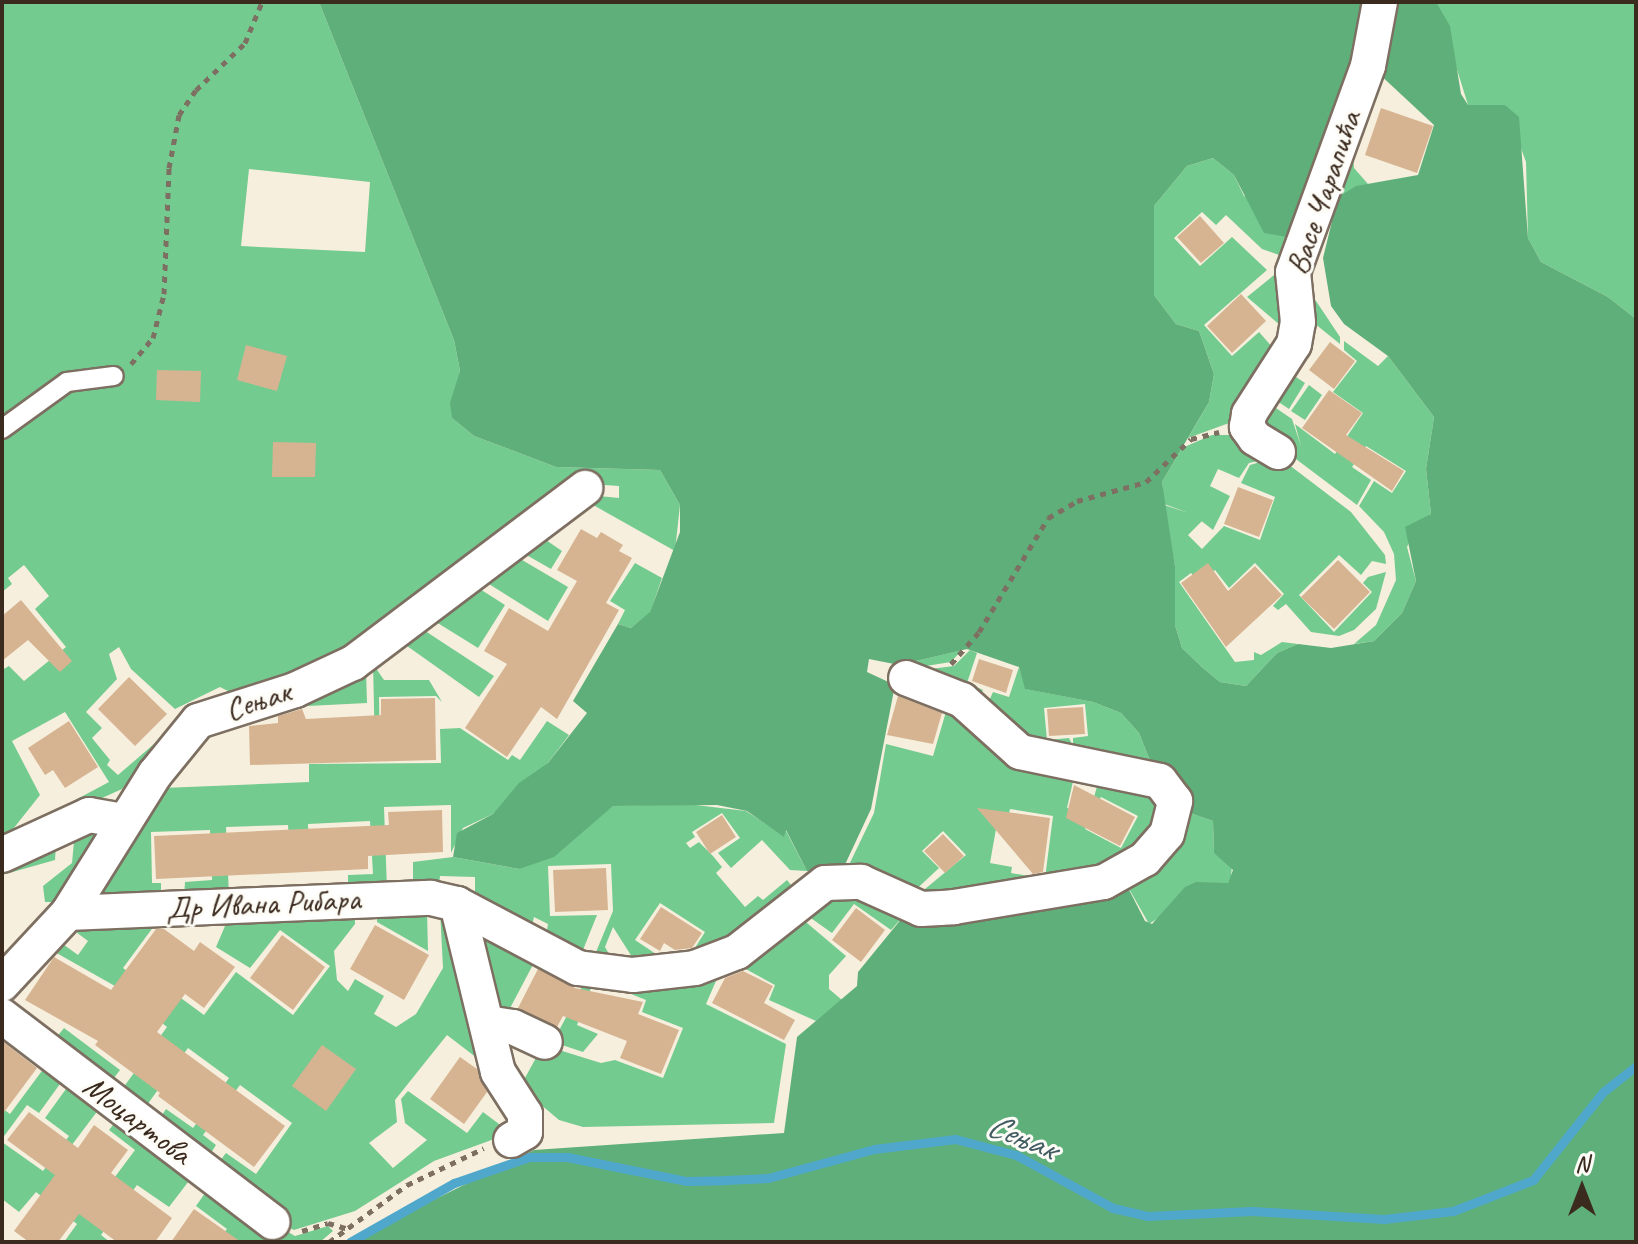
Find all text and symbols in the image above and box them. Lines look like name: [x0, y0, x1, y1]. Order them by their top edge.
street label: Васе Чарапића: [1279, 107, 1369, 279]
street label: Сењак: [220, 672, 296, 730]
street label: Др Ивана Рибара: [165, 880, 361, 928]
street label: Моцартова: [75, 1067, 199, 1173]
water label: Сењак: [982, 1104, 1062, 1168]
north arrow: [1542, 1148, 1622, 1228]
text: N: [1575, 1150, 1589, 1178]

